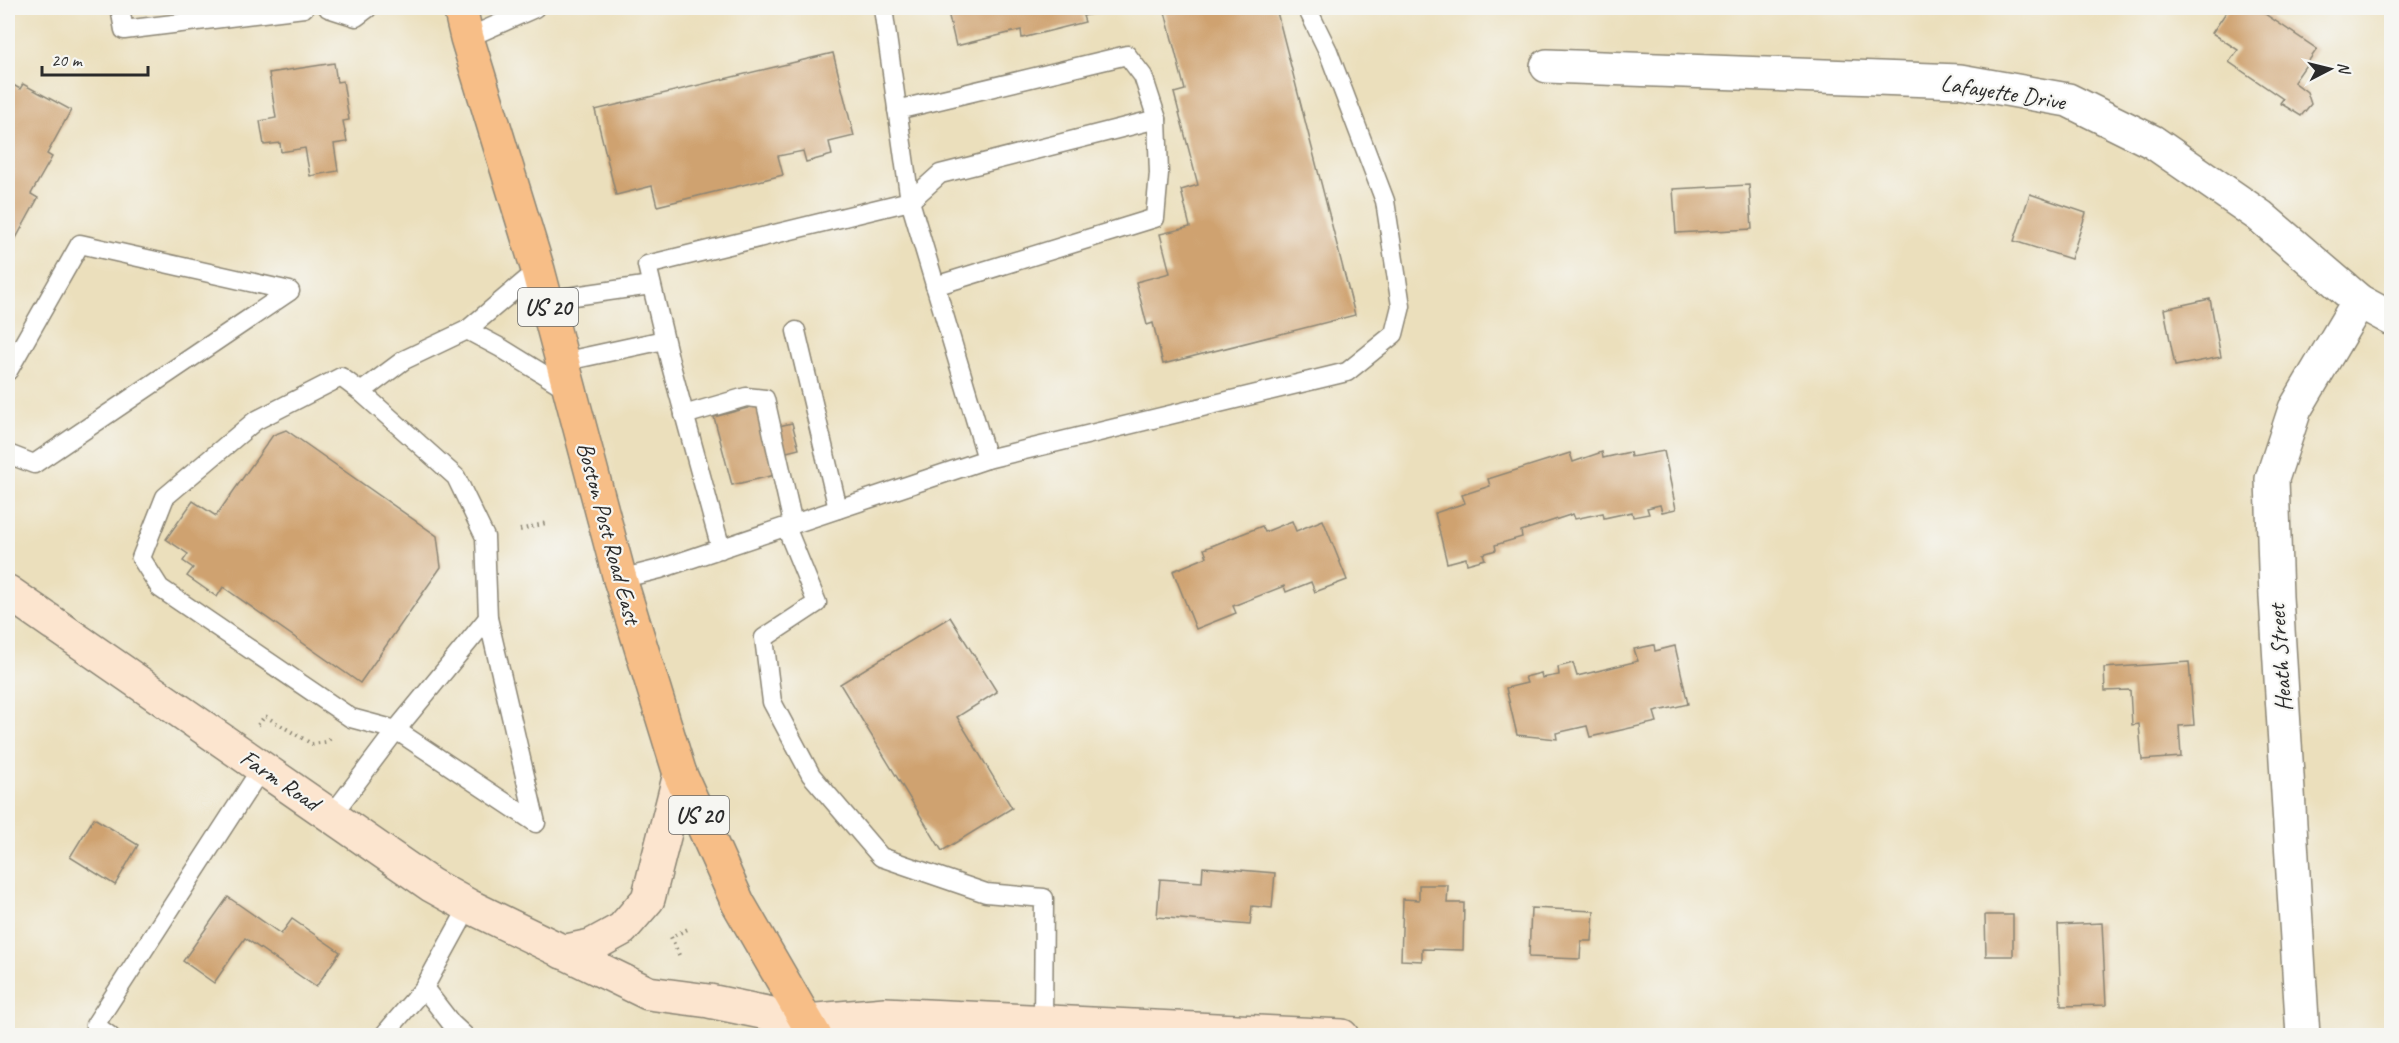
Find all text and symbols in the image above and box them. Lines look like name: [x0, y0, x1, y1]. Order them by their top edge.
scale bar: [42, 39, 148, 77]
north arrow: [2300, 39, 2360, 99]
text: 20 m: [51, 49, 84, 71]
text: N: [2333, 61, 2355, 76]
street label: Lafayette Drive: [1939, 67, 2070, 117]
road number: US 20: [518, 288, 578, 326]
street label: Boston Post Road East: [570, 439, 648, 629]
street label: Heath Street: [2261, 601, 2299, 713]
street label: Farm Road: [235, 743, 328, 819]
road number: US 20: [669, 796, 729, 834]

